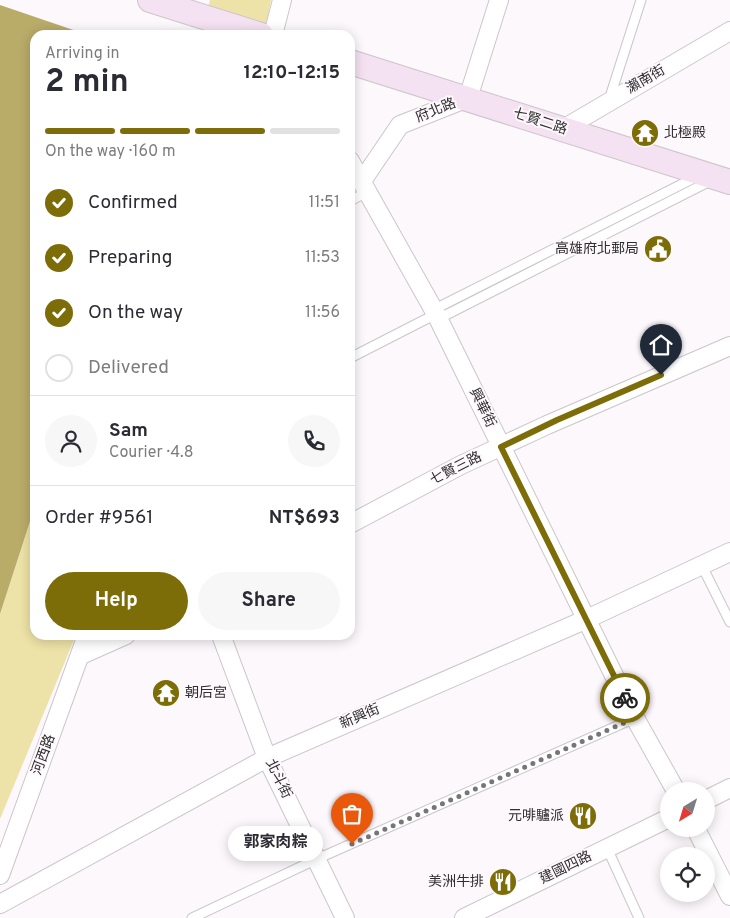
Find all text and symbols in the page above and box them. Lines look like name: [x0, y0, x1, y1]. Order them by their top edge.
text: Arriving in: [45, 44, 120, 64]
text: 12:10–12:15: [244, 61, 340, 85]
street label: 瀨南街: [624, 62, 668, 98]
text: 2 min: [45, 63, 129, 103]
street label: 府北路: [413, 94, 459, 127]
street label: 七賢二路: [511, 105, 569, 139]
temple icon: 北極殿: [630, 118, 660, 148]
place label: 北極殿: [664, 124, 706, 142]
text: On the way · 160 m: [45, 142, 176, 162]
icon: check: [45, 189, 73, 217]
text: Confirmed: [88, 191, 178, 215]
text: 11:51: [309, 193, 340, 213]
public building icon: 高雄府北郵局: [643, 234, 673, 264]
place label: 高雄府北郵局: [555, 240, 639, 258]
icon: check: [45, 244, 73, 272]
text: Preparing: [88, 246, 172, 270]
text: 11:53: [305, 248, 340, 268]
icon: check: [45, 299, 73, 327]
text: On the way: [88, 301, 183, 325]
text: 11:56: [305, 303, 340, 323]
pin: [640, 324, 682, 375]
icon: home: [647, 331, 675, 359]
text: Delivered: [88, 356, 169, 380]
street label: 興華街: [465, 385, 499, 431]
button: person: [45, 415, 97, 467]
button: phone: [288, 415, 340, 467]
text: Sam: [109, 419, 148, 443]
text: Courier · 4.8: [109, 443, 193, 463]
street label: 七賢三路: [427, 449, 485, 489]
text: Order #9561: [45, 506, 153, 530]
text: NT$693: [269, 506, 340, 530]
button: Help: [45, 572, 188, 630]
button: Share: [198, 572, 340, 630]
courier: [600, 673, 650, 723]
temple icon: 朝后宮: [151, 678, 181, 708]
icon: bike: [611, 684, 639, 712]
place label: 朝后宮: [185, 685, 227, 702]
street label: 新興街: [337, 701, 383, 733]
street label: 河西路: [29, 732, 59, 778]
street label: 北斗街: [261, 756, 296, 802]
north arrow: [660, 782, 715, 838]
map controls: [660, 782, 715, 902]
pin: [331, 793, 373, 844]
icon: bag: [338, 800, 366, 828]
restaurant icon: 元啡驢派: [568, 801, 598, 831]
place label: 元啡驢派: [508, 808, 564, 825]
callout: 郭家肉粽: [227, 826, 322, 862]
text: 郭家肉粽: [243, 833, 308, 853]
button: locate: [660, 847, 715, 902]
street label: 建國四路: [537, 848, 595, 888]
restaurant icon: 美洲牛排: [488, 867, 518, 897]
place label: 美洲牛排: [428, 873, 484, 891]

